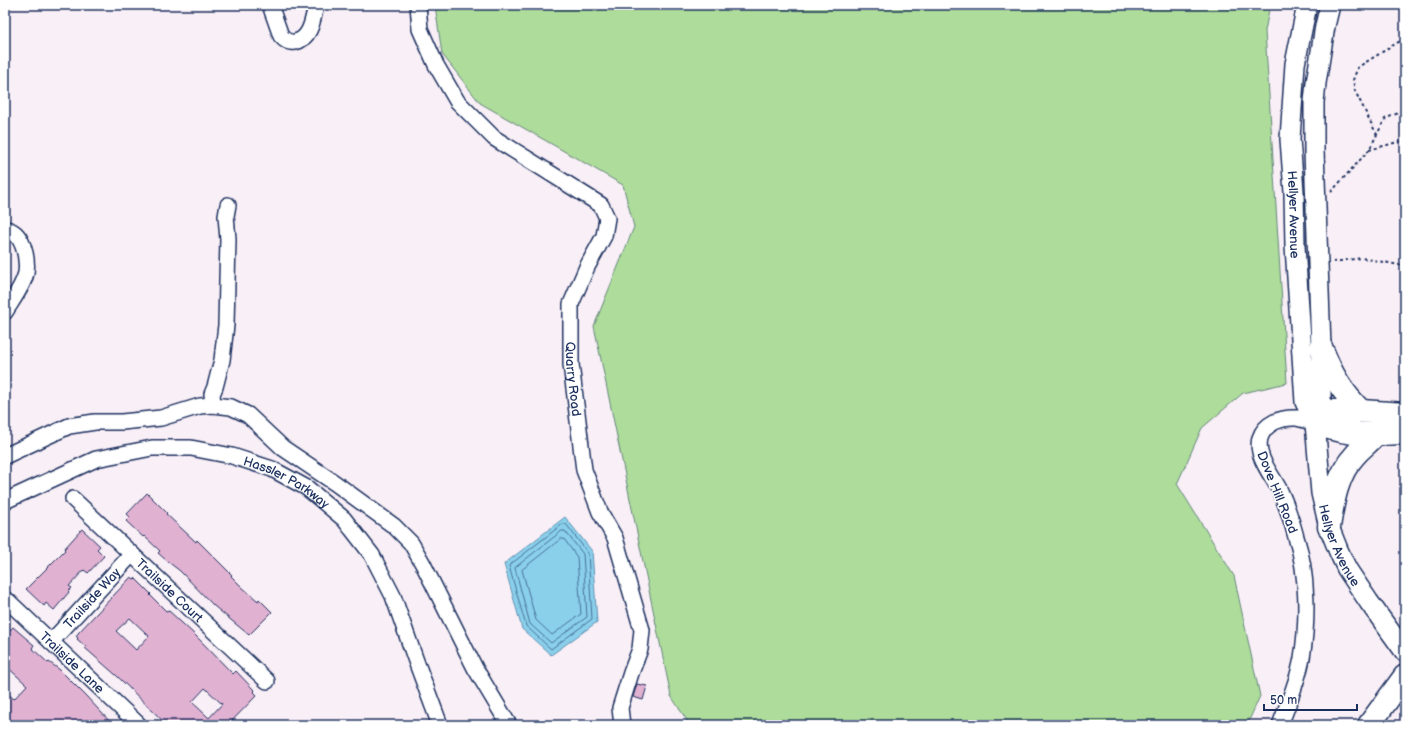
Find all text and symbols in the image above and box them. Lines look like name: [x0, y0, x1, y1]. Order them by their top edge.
street label: Hellyer Avenue: [1283, 170, 1303, 259]
street label: Quarry Road: [562, 342, 584, 417]
street label: Dove Hill Road: [1253, 449, 1301, 536]
street label: Hassler Parkway: [241, 453, 333, 513]
street label: Hellyer Avenue: [1315, 503, 1363, 590]
street label: Trailside Court: [133, 556, 206, 626]
street label: Trailside Way: [60, 565, 124, 632]
street label: Trailside Lane: [36, 629, 108, 697]
scale bar: [1264, 686, 1357, 712]
text: 50 m: [1270, 693, 1297, 708]

